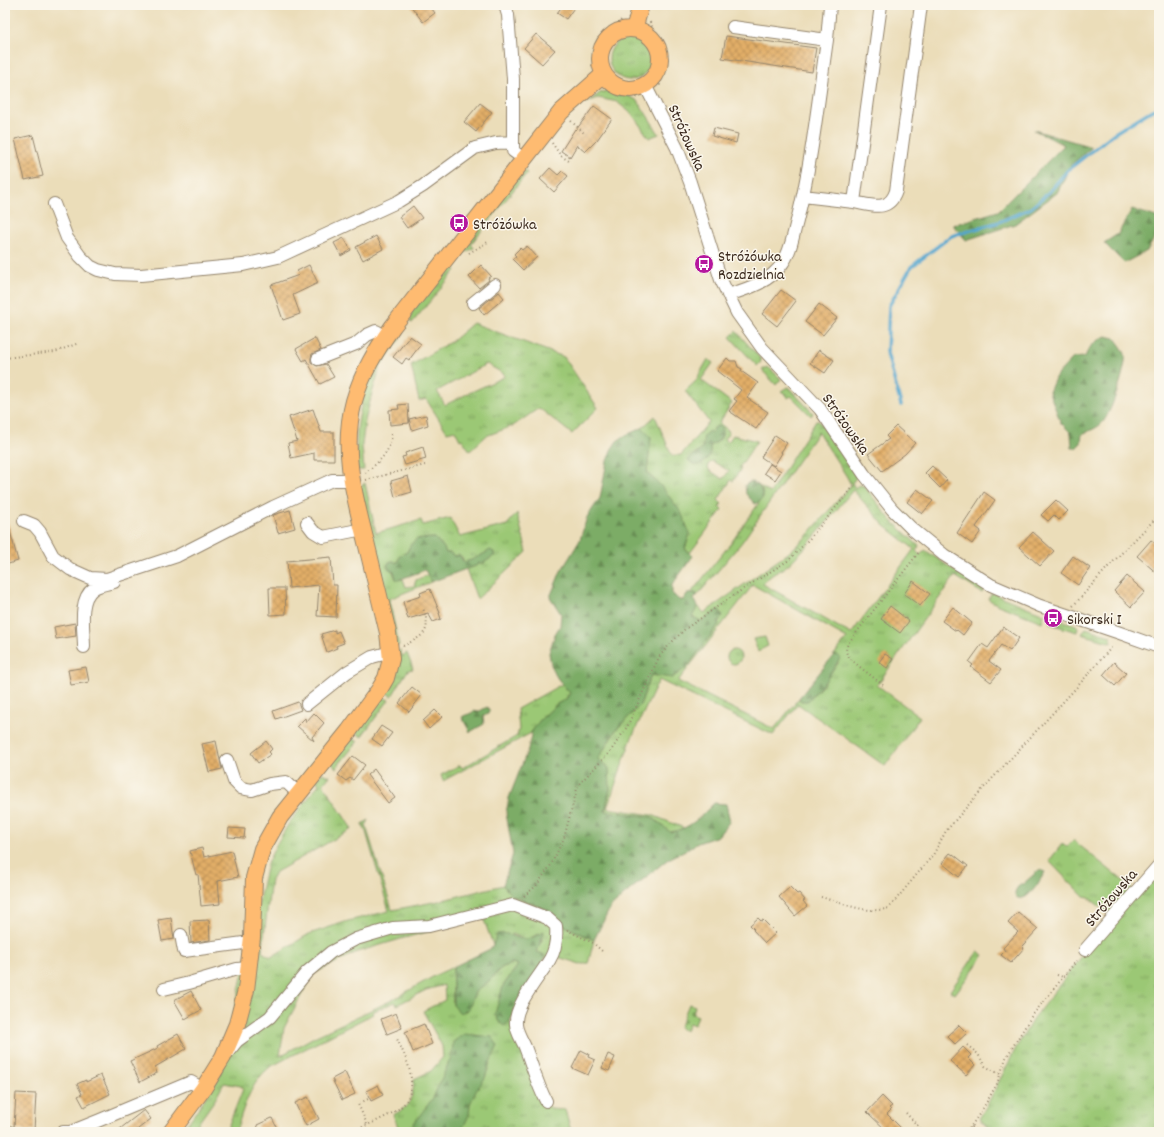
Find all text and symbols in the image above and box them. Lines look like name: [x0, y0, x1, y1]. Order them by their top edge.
street label: Stróżowska: [661, 101, 711, 175]
bus stop icon: Stróżówka: [448, 212, 470, 234]
place label: Stróżówka: [473, 214, 537, 237]
place label: Stróżówka Rozdzielnia: [718, 246, 785, 287]
bus stop icon: Stróżówka Rozdzielnia: [693, 253, 715, 275]
street label: Stróżowska: [815, 389, 875, 460]
bus stop icon: Sikorski I: [1042, 607, 1064, 629]
place label: Sikorski I: [1067, 609, 1121, 632]
street label: Stróżowska: [1080, 864, 1144, 933]

